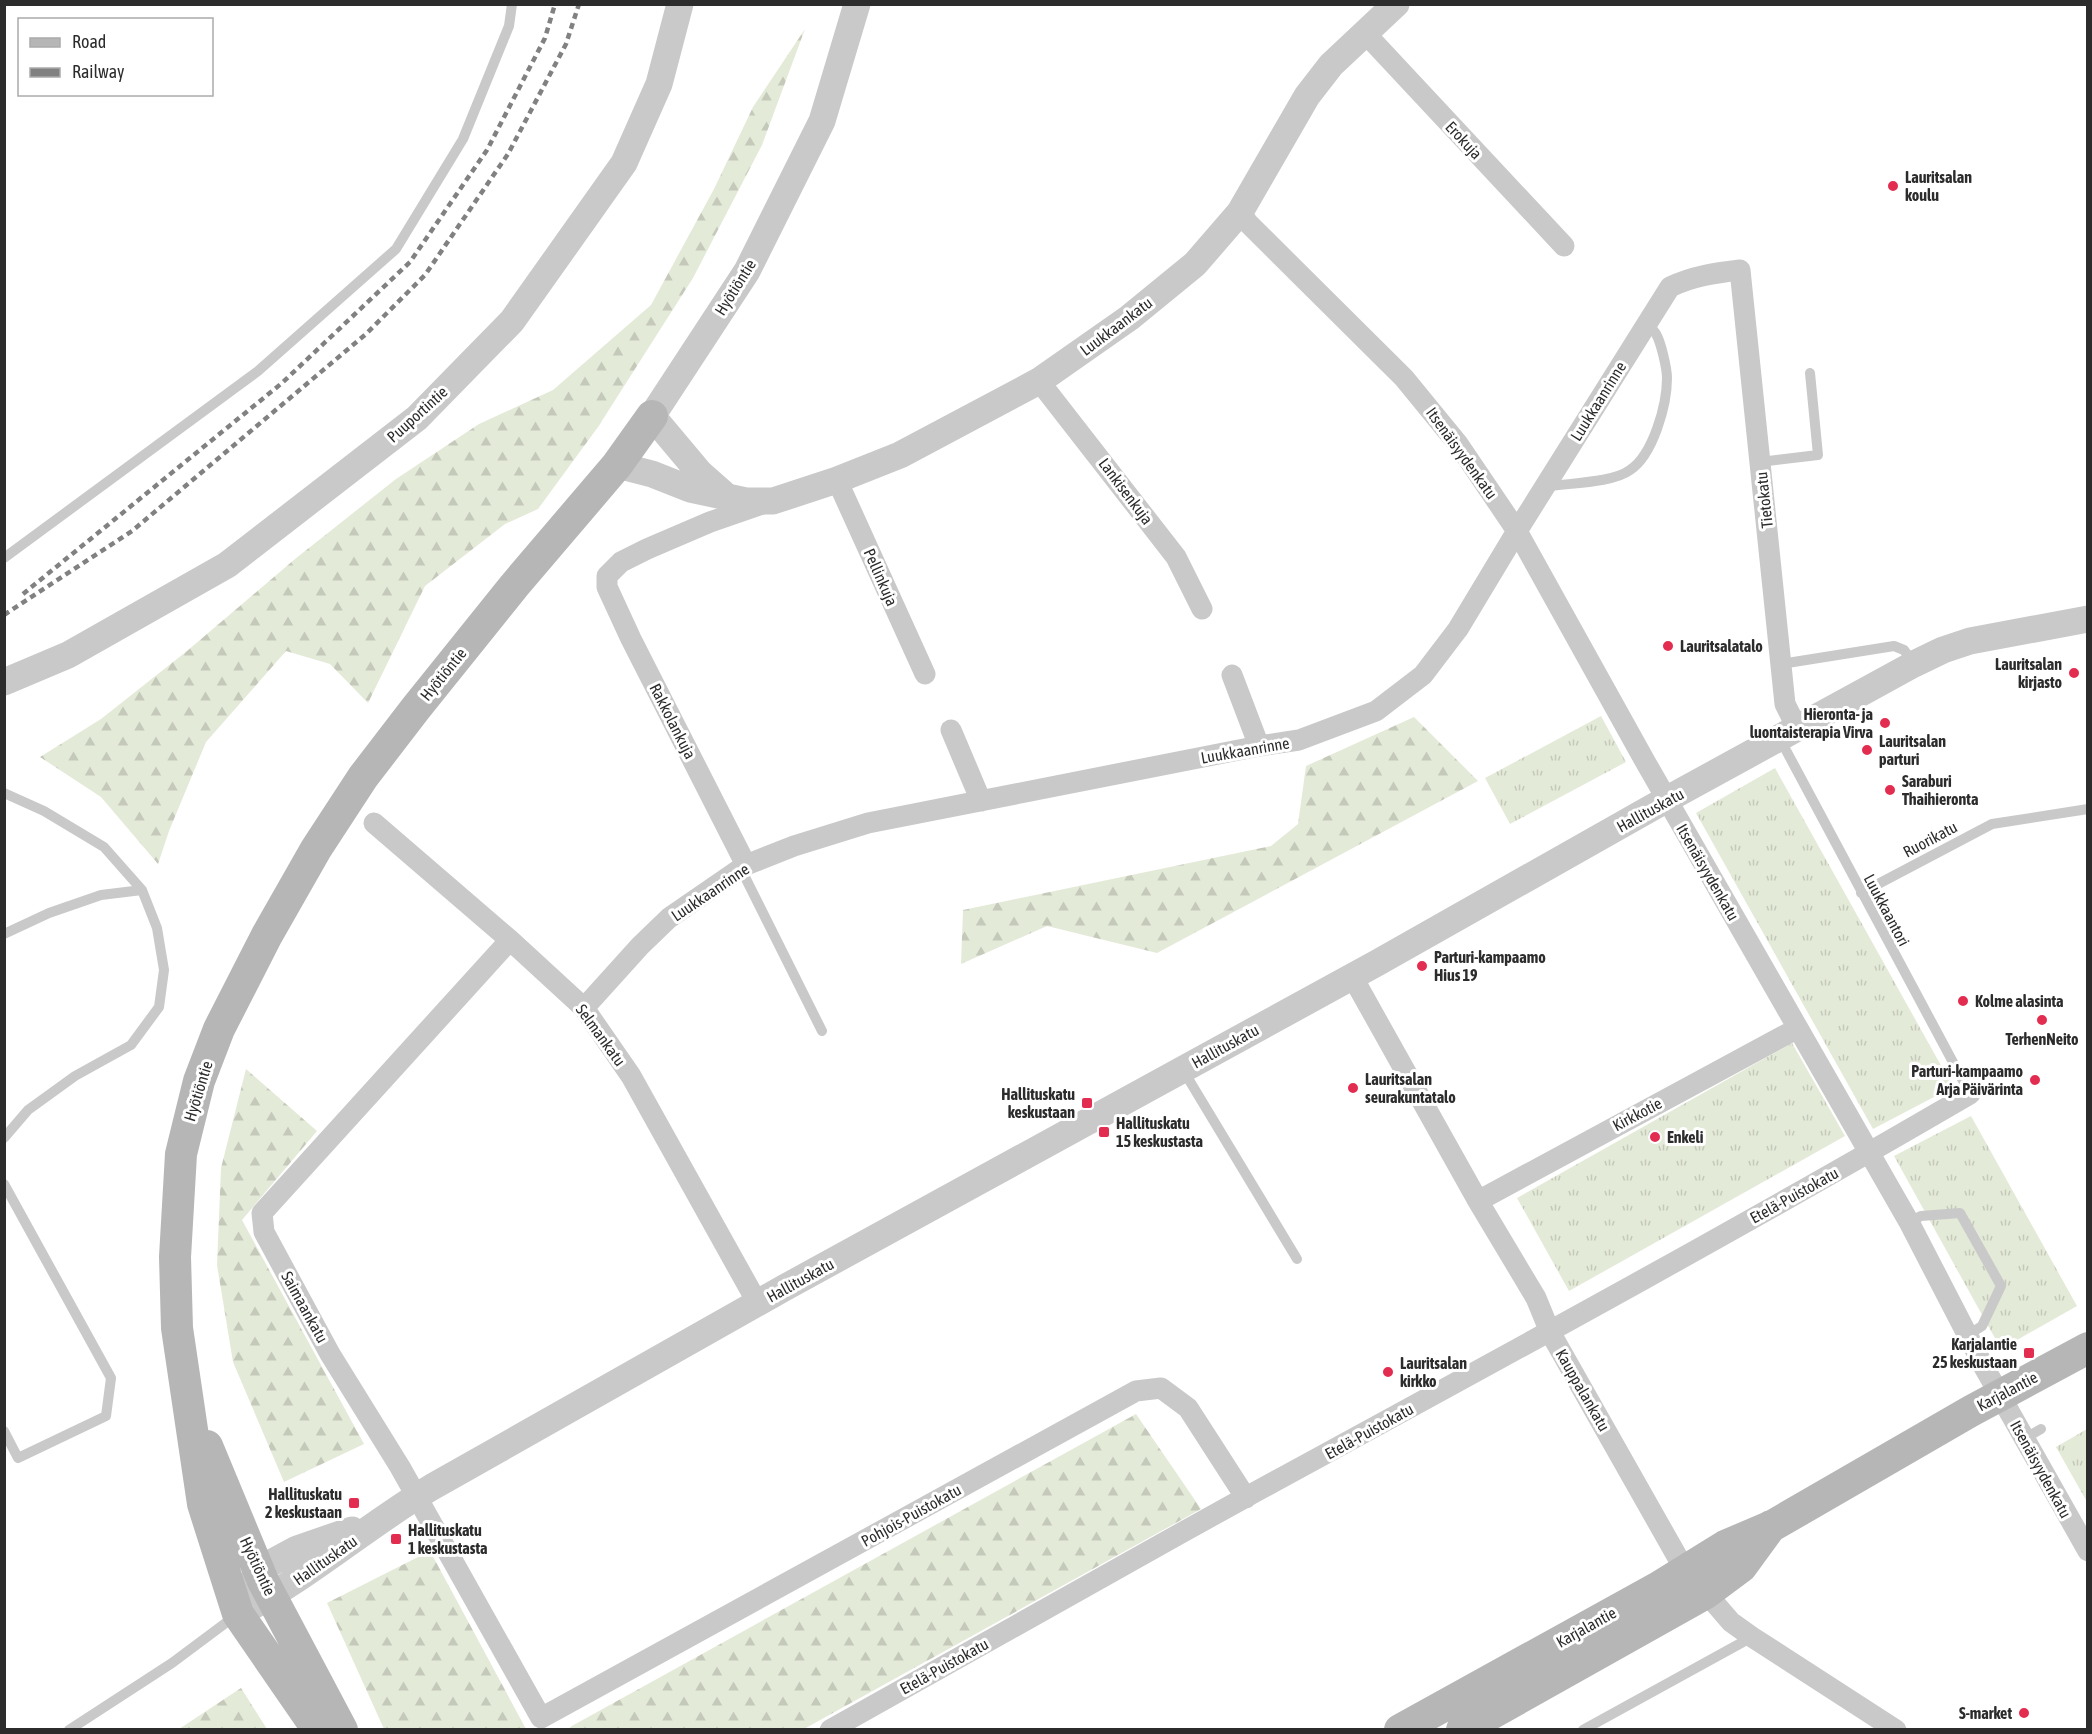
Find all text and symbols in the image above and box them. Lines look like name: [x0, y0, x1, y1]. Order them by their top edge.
legend: [18, 18, 213, 96]
text: Road: [72, 31, 106, 52]
text: Railway: [72, 61, 124, 82]
street label: Erokuja: [1441, 117, 1486, 163]
place label: Lauritsalan koulu: [1905, 168, 1972, 204]
marker: Lauritsalan koulu: [1886, 179, 1900, 193]
street label: Hyötiöntie: [711, 256, 760, 319]
street label: Luukkaankatu: [1077, 293, 1155, 359]
street label: Luukkaanrinne: [1567, 358, 1629, 444]
street label: Puuportintie: [383, 382, 451, 446]
street label: Itsenäisyydenkatu: [1422, 404, 1501, 503]
street label: Lankisenkuja: [1094, 454, 1157, 528]
street label: Tietokatu: [1752, 471, 1776, 529]
street label: Pellinkuja: [860, 546, 902, 609]
place label: Lauritsalatalo: [1680, 637, 1763, 655]
marker: Lauritsalatalo: [1661, 639, 1675, 653]
street label: Hyötiöntie: [416, 644, 470, 705]
place label: Lauritsalan kirjasto: [1995, 655, 2062, 691]
marker: Lauritsalan kirjasto: [2067, 666, 2081, 680]
street label: Rakkolankuja: [645, 680, 700, 762]
place label: Hieronta- ja luontaisterapia Virva: [1750, 705, 1873, 741]
marker: Hieronta- ja luontaisterapia Virva: [1878, 716, 1892, 730]
place label: Lauritsalan parturi: [1879, 732, 1946, 768]
street label: Luukkaanrinne: [1199, 733, 1291, 767]
marker: Lauritsalan parturi: [1860, 743, 1874, 757]
place label: Saraburi Thaihieronta: [1902, 772, 1978, 808]
marker: Saraburi Thaihieronta: [1883, 783, 1897, 797]
street label: Hallituskatu: [1613, 784, 1687, 836]
street label: Ruorikatu: [1900, 817, 1960, 861]
street label: Itsenäisyydenkatu: [1672, 820, 1743, 924]
street label: Luukkaanrinne: [668, 859, 752, 925]
street label: Luukkaantori: [1861, 871, 1913, 949]
place label: Parturi-kampaamo Hius 19: [1434, 948, 1546, 984]
marker: Parturi-kampaamo Hius 19: [1415, 959, 1429, 973]
place label: Kolme alasinta: [1975, 992, 2064, 1010]
marker: Kolme alasinta: [1956, 994, 1970, 1008]
street label: Selmankatu: [573, 1001, 629, 1069]
marker: TerhenNeito: [2035, 1013, 2049, 1027]
street label: Hallituskatu: [1188, 1020, 1262, 1072]
place label: TerhenNeito: [2005, 1030, 2079, 1048]
street label: Hyötiöntie: [180, 1059, 217, 1124]
place label: Parturi-kampaamo Arja Päivärinta: [1911, 1062, 2023, 1098]
place label: Lauritsalan seurakuntatalo: [1365, 1070, 1456, 1106]
marker: Parturi-kampaamo Arja Päivärinta: [2028, 1073, 2042, 1087]
marker: Lauritsalan seurakuntatalo: [1346, 1081, 1360, 1095]
place label: Hallituskatu keskustaan: [1001, 1085, 1075, 1121]
street label: Kirkkotie: [1609, 1094, 1665, 1134]
marker: Hallituskatu keskustaan: [1080, 1096, 1094, 1110]
place label: Hallituskatu 15 keskustasta: [1116, 1114, 1203, 1150]
marker: Hallituskatu 15 keskustasta: [1097, 1125, 1111, 1139]
place label: Enkeli: [1667, 1128, 1704, 1146]
marker: Enkeli: [1648, 1130, 1662, 1144]
street label: Etelä-Puistokatu: [1747, 1163, 1841, 1227]
street label: Hallituskatu: [763, 1254, 837, 1306]
street label: Saimaankatu: [278, 1268, 332, 1346]
place label: Karjalantie 25 keskustaan: [1932, 1335, 2017, 1371]
street label: Kauppalankatu: [1551, 1346, 1614, 1435]
marker: Karjalantie 25 keskustaan: [2022, 1346, 2036, 1360]
place label: Lauritsalan kirkko: [1400, 1354, 1467, 1390]
marker: Lauritsalan kirkko: [1381, 1365, 1395, 1379]
street label: Karjalantie: [1974, 1368, 2041, 1415]
street label: Etelä-Puistokatu: [1322, 1399, 1416, 1463]
street label: Itsenäisyydenkatu: [2006, 1417, 2075, 1521]
street label: Pohjois-Puistokatu: [858, 1480, 964, 1551]
place label: Hallituskatu 2 keskustaan: [265, 1485, 342, 1521]
marker: Hallituskatu 2 keskustaan: [347, 1496, 361, 1510]
place label: Hallituskatu 1 keskustasta: [408, 1521, 488, 1557]
street label: Hallituskatu: [290, 1531, 360, 1589]
marker: Hallituskatu 1 keskustasta: [389, 1532, 403, 1546]
street label: Hyötiöntie: [236, 1534, 279, 1598]
street label: Karjalantie: [1553, 1603, 1620, 1652]
street label: Etelä-Puistokatu: [897, 1634, 991, 1698]
place label: S-market: [1959, 1704, 2012, 1722]
marker: S-market: [2017, 1706, 2031, 1720]

